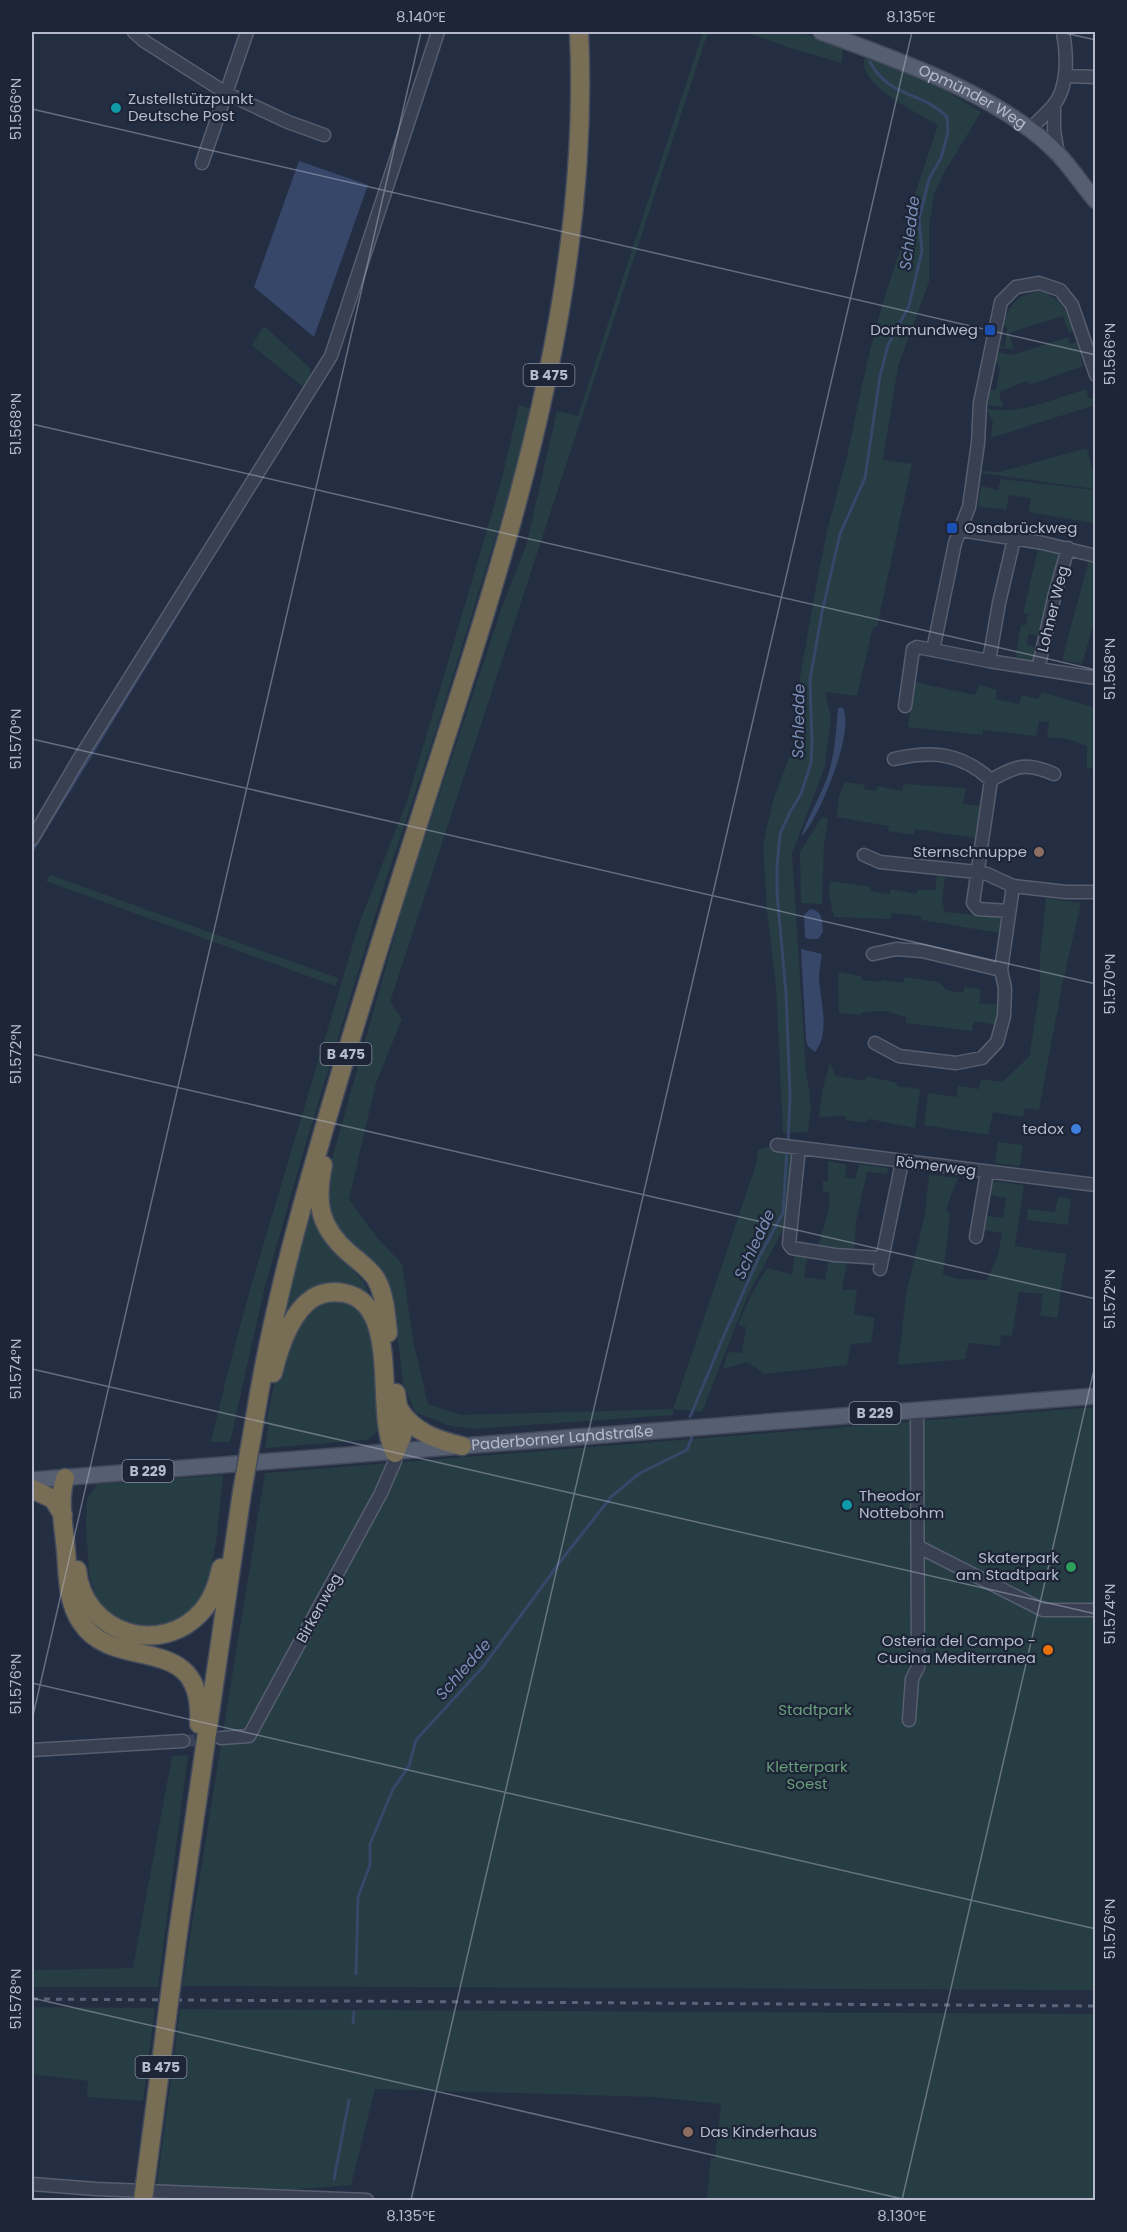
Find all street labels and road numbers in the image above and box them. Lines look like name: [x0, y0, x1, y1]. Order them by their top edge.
street label: Opmünder Weg: [915, 59, 1031, 134]
road number: B 475: [524, 364, 574, 386]
street label: Lohner Weg: [1032, 564, 1073, 654]
road number: B 475: [320, 1043, 372, 1065]
street label: Römerweg: [895, 1150, 977, 1181]
road number: B 229: [850, 1402, 900, 1424]
street label: Paderborner Landstraße: [470, 1420, 654, 1455]
road number: B 229: [122, 1460, 174, 1482]
street label: Birkenweg: [291, 1569, 346, 1646]
road number: B 475: [136, 2056, 186, 2078]

